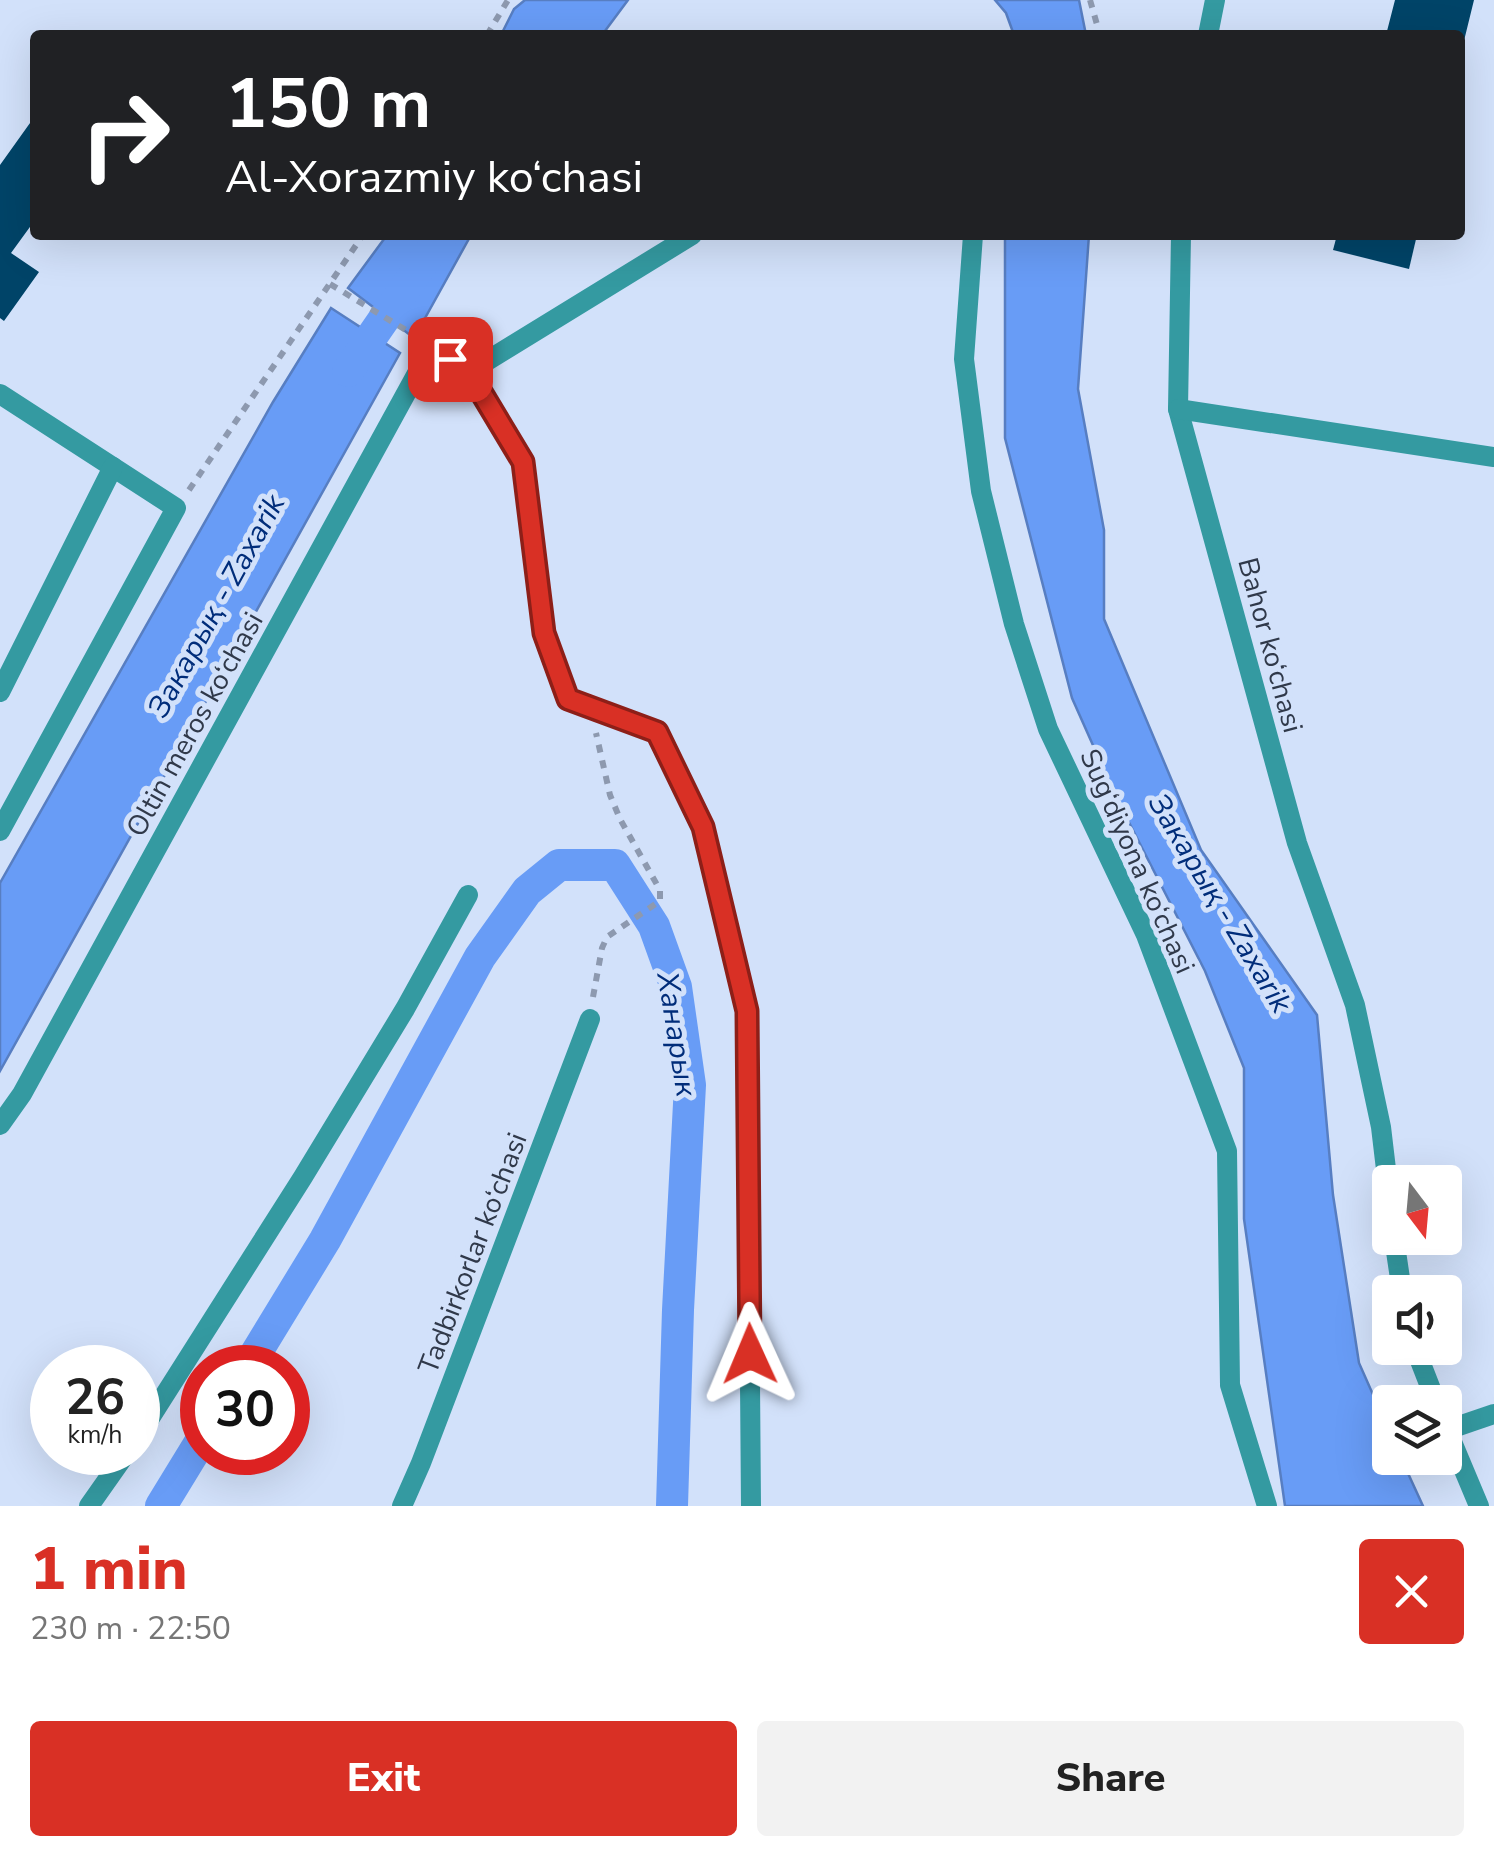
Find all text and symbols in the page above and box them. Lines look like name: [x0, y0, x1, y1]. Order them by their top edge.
text: 150 m: [225, 56, 431, 152]
icon: right: [60, 70, 190, 200]
text: Al-Xorazmiy ko‘chasi: [225, 147, 643, 208]
pin: [408, 317, 493, 402]
icon: arrive: [423, 332, 478, 387]
water label: Закарық - Zaxarik: [138, 486, 295, 725]
street label: Bahor ko‘chasi: [1228, 554, 1312, 737]
street label: Oltin meros ko‘chasi: [117, 605, 272, 843]
street label: Sug‘diyona ko‘chasi: [1070, 743, 1204, 980]
water label: Закарық - Zaxarik: [1138, 786, 1302, 1022]
water label: Ханарык: [646, 968, 707, 1100]
street label: Tadbirkorlar ko‘chasi: [409, 1127, 536, 1379]
north arrow: [1372, 1165, 1462, 1255]
map controls: [1372, 1165, 1462, 1475]
button: sound: [1372, 1275, 1462, 1365]
position arrow: [698, 1302, 802, 1406]
speed limit sign: 30: [180, 1345, 310, 1475]
text: 26: [65, 1363, 125, 1432]
button: layers: [1372, 1385, 1462, 1475]
text: km/h: [67, 1418, 123, 1452]
text: 1 min: [30, 1528, 188, 1610]
button: close: [1359, 1539, 1464, 1644]
text: 230 m · 22:50: [30, 1607, 231, 1650]
button: Exit: [30, 1721, 737, 1836]
button: Share: [757, 1721, 1464, 1836]

